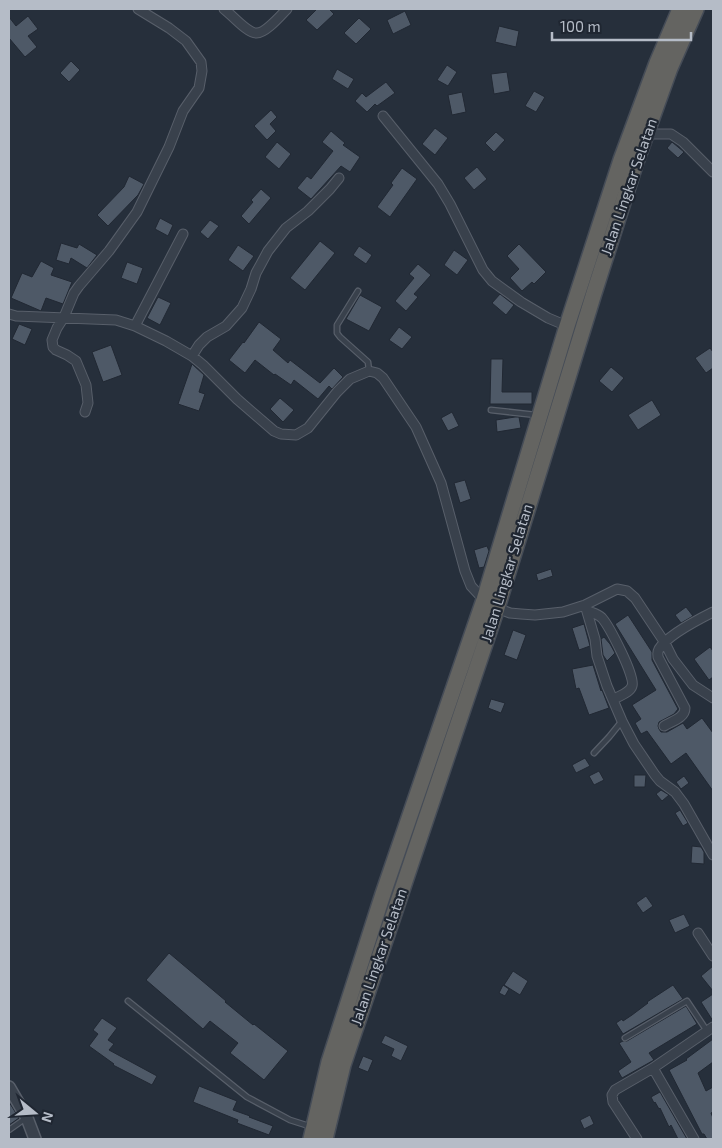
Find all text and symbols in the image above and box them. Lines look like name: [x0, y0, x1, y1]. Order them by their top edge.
scale bar: [552, 10, 691, 42]
text: 100 m: [560, 17, 601, 35]
street label: Jalan Lingkar Selatan: [596, 116, 660, 257]
street label: Jalan Lingkar Selatan: [476, 502, 536, 644]
street label: Jalan Lingkar Selatan: [346, 886, 410, 1027]
north arrow: [10, 1088, 60, 1138]
text: N: [38, 1110, 57, 1125]

